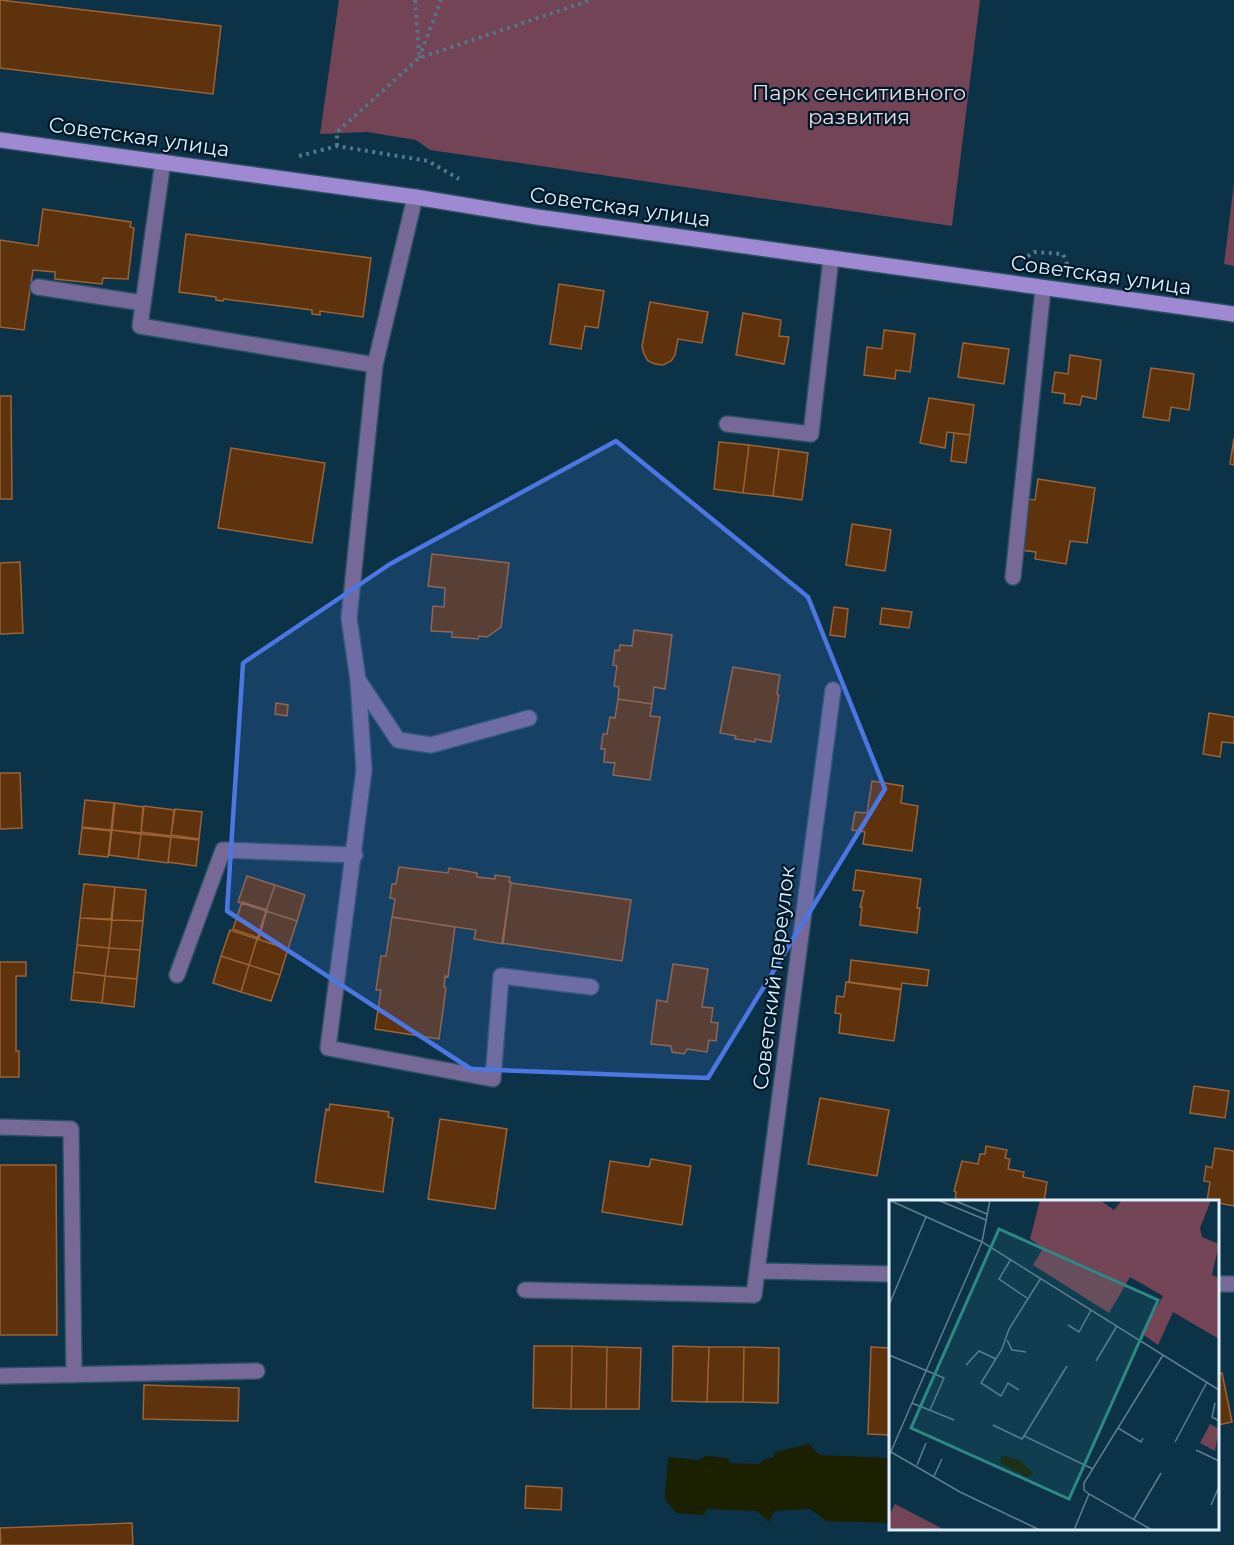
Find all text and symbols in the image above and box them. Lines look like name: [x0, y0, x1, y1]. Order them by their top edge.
park label: Парк сенситивного развития: [752, 80, 966, 129]
street label: Советская улица: [47, 111, 231, 162]
street label: Советская улица: [528, 181, 712, 232]
street label: Советская улица: [1009, 249, 1193, 300]
street label: Советский переулок: [747, 865, 800, 1091]
inset map: [889, 1200, 1219, 1530]

